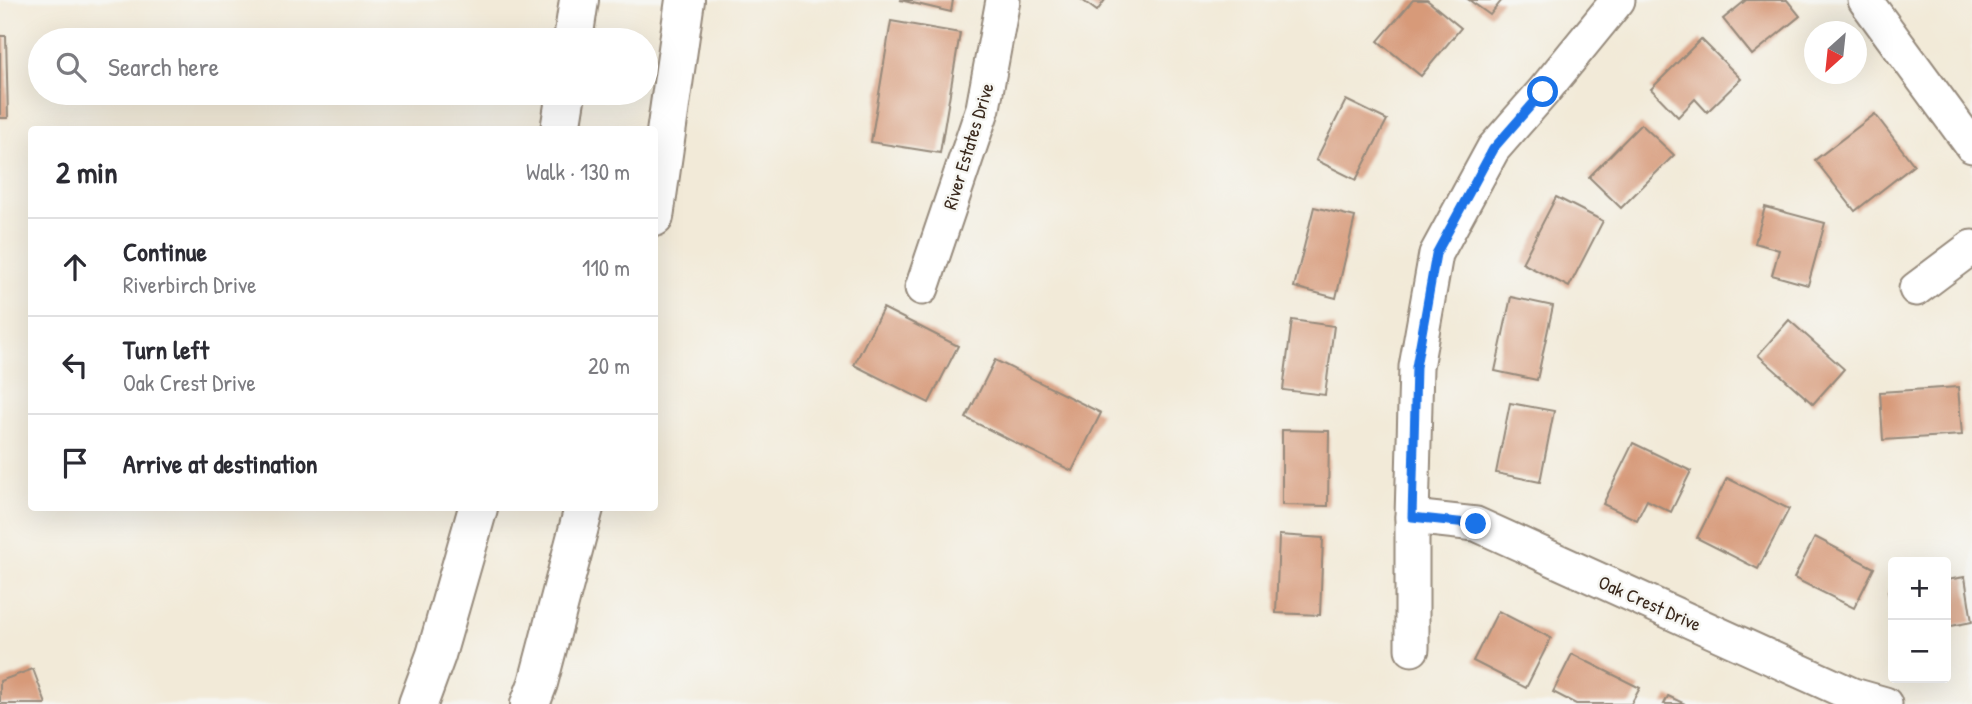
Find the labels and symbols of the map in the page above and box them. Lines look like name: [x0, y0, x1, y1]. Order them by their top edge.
north arrow: [1804, 21, 1867, 84]
route start: [1527, 76, 1558, 107]
street label: River Estates Drive: [936, 79, 1000, 212]
route end: [1460, 508, 1491, 539]
street label: Oak Crest Drive: [1595, 569, 1706, 637]

